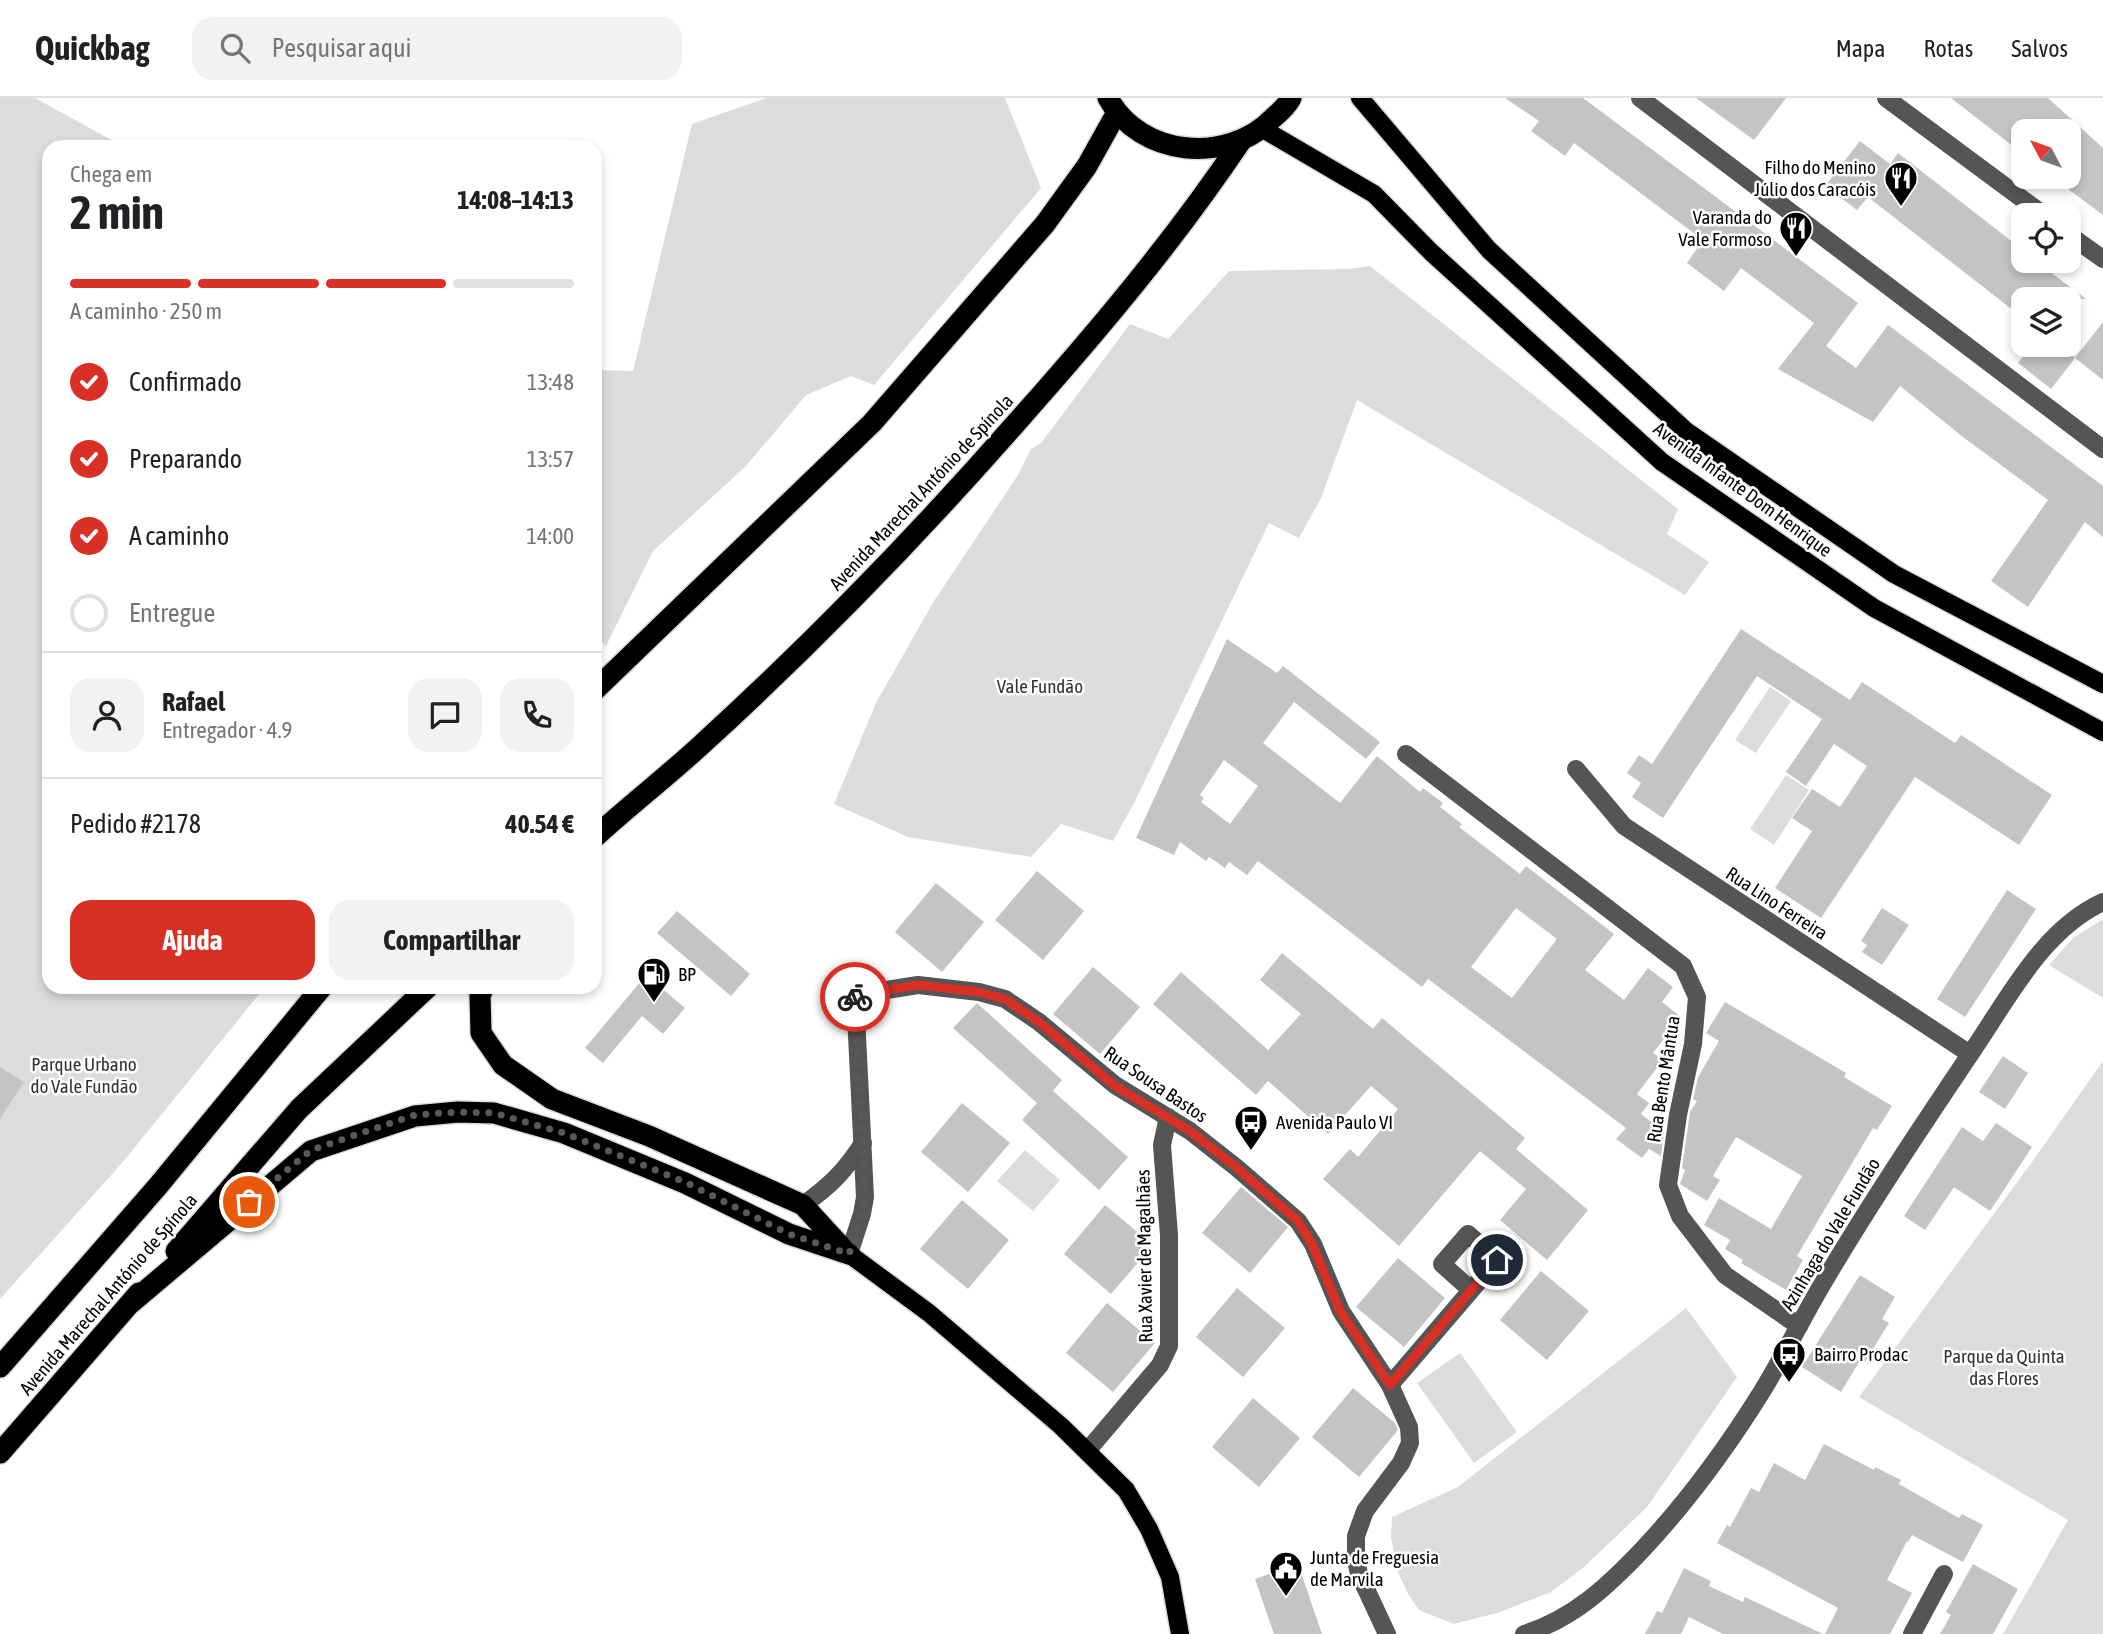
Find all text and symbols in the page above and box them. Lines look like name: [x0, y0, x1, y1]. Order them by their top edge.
search box: [192, 17, 682, 80]
text: Quickbag: [35, 29, 150, 67]
icon: search: [216, 29, 254, 67]
text: Pesquisar aqui: [272, 33, 412, 63]
text: Mapa: [1836, 35, 1885, 62]
text: Rotas: [1923, 35, 1973, 62]
text: Salvos: [2011, 35, 2068, 62]
north arrow: [2011, 119, 2081, 189]
map controls: [2011, 119, 2081, 357]
place label: Filho do Menino Júlio dos Caracóis: [1754, 156, 1876, 200]
restaurant icon: Filho do Menino Júlio dos Caracóis: [1882, 159, 1920, 208]
text: Chega em: [70, 161, 152, 187]
text: 14:08–14:13: [457, 185, 574, 215]
text: 2 min: [70, 186, 164, 239]
button: locate: [2011, 203, 2081, 273]
place label: Varanda do Vale Formoso: [1678, 206, 1772, 250]
restaurant icon: Varanda do Vale Formoso: [1777, 209, 1815, 258]
button: layers: [2011, 287, 2081, 357]
text: A caminho · 250 m: [70, 298, 222, 324]
icon: check: [70, 363, 108, 401]
text: Confirmado: [129, 367, 242, 397]
text: 13:48: [527, 369, 574, 395]
street label: Avenida Marechal António de Spínola: [824, 390, 1018, 594]
street label: Avenida Infante Dom Henrique: [1650, 417, 1836, 561]
icon: check: [70, 440, 108, 478]
text: Preparando: [129, 444, 242, 474]
text: 13:57: [527, 446, 574, 472]
icon: check: [70, 517, 108, 555]
text: A caminho: [129, 521, 229, 551]
text: 14:00: [526, 523, 574, 549]
text: Entregue: [129, 598, 215, 628]
park label: Vale Fundão: [997, 675, 1083, 697]
button: person: [70, 678, 144, 752]
button: chat: [408, 678, 482, 752]
button: phone: [500, 678, 574, 752]
text: Rafael: [162, 687, 225, 717]
text: Entregador · 4.9: [162, 717, 292, 743]
text: Pedido #2178: [70, 809, 201, 839]
text: 40.54 €: [505, 809, 574, 839]
street label: Rua Lino Ferreira: [1722, 862, 1832, 944]
button: Ajuda: [70, 900, 315, 980]
button: Compartilhar: [329, 900, 574, 980]
fuel station icon: BP: [635, 955, 673, 1004]
courier: [820, 962, 890, 1032]
place label: BP: [678, 963, 696, 985]
icon: bike: [836, 978, 874, 1016]
street label: Rua Bento Mântua: [1642, 1014, 1684, 1144]
street label: Rua Sousa Bastos: [1100, 1041, 1212, 1127]
park label: Parque Urbano do Vale Fundão: [31, 1053, 137, 1097]
bus stop icon: Avenida Paulo VI: [1232, 1103, 1270, 1152]
place label: Avenida Paulo VI: [1276, 1111, 1393, 1133]
street label: Azinhaga do Vale Fundão: [1776, 1154, 1884, 1314]
street label: Rua Xavier de Magalhães: [1131, 1169, 1157, 1343]
pin: [219, 1172, 279, 1232]
icon: bag: [230, 1183, 268, 1221]
street label: Avenida Marechal António de Spínola: [15, 1189, 201, 1399]
pin: [1467, 1230, 1527, 1290]
icon: home: [1478, 1241, 1516, 1279]
bus stop icon: Bairro Prodac: [1770, 1335, 1808, 1384]
place label: Bairro Prodac: [1814, 1343, 1909, 1365]
park label: Parque da Quinta das Flores: [1943, 1345, 2065, 1389]
place label: Junta de Freguesia de Marvila: [1310, 1546, 1439, 1590]
public building icon: Junta de Freguesia de Marvila: [1267, 1549, 1305, 1598]

